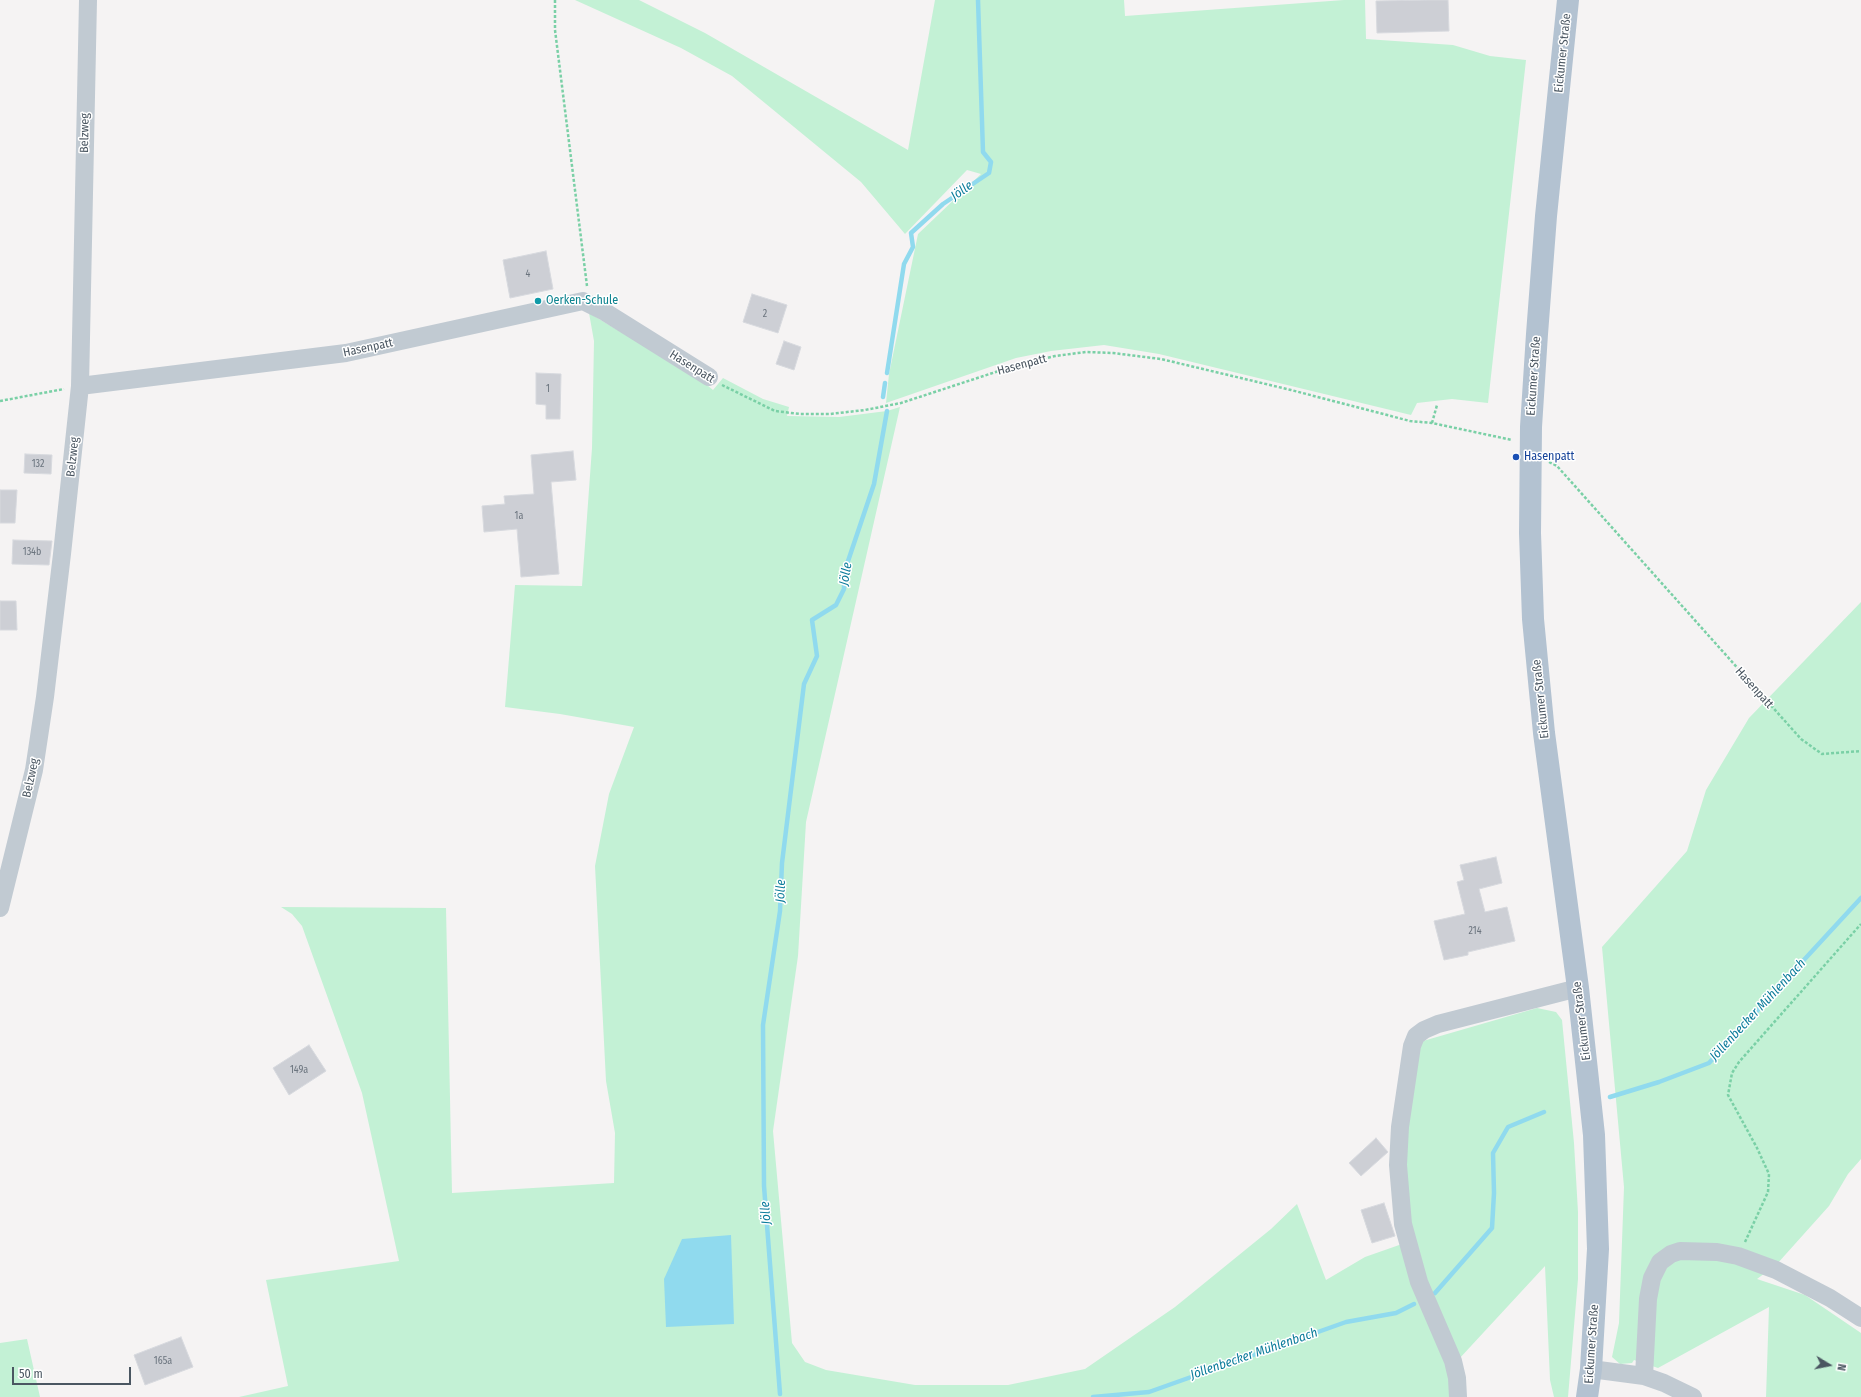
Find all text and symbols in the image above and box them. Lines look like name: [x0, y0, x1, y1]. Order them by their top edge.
street label: Eickumer Straße: [1552, 13, 1574, 93]
street label: Belzweg: [77, 113, 93, 153]
water label: Jölle: [948, 178, 976, 204]
house number: 4: [526, 268, 530, 280]
place label: Oerken-Schule: [546, 294, 618, 308]
marker: Oerken-Schule: [533, 296, 543, 306]
house number: 2: [763, 308, 767, 320]
street label: Hasenpatt: [342, 336, 394, 360]
street label: Eickumer Straße: [1524, 336, 1544, 416]
street label: Hasenpatt: [667, 348, 717, 386]
street label: Hasenpatt: [996, 352, 1048, 378]
house number: 1: [546, 383, 550, 395]
street label: Belzweg: [64, 436, 82, 478]
place label: Hasenpatt: [1524, 450, 1574, 464]
marker: Hasenpatt: [1511, 452, 1521, 462]
house number: 132: [32, 458, 44, 470]
house number: 1a: [515, 510, 523, 522]
house number: 134b: [23, 546, 41, 558]
water label: Jölle: [836, 561, 856, 587]
street label: Eickumer Straße: [1530, 659, 1552, 739]
street label: Hasenpatt: [1732, 664, 1776, 712]
street label: Belzweg: [20, 757, 42, 799]
water label: Jölle: [773, 879, 789, 903]
house number: 214: [1469, 925, 1481, 937]
water label: Jöllenbecker Mühlenbach: [1707, 956, 1809, 1064]
street label: Eickumer Straße: [1570, 981, 1594, 1061]
house number: 149a: [290, 1064, 308, 1076]
water label: Jölle: [757, 1201, 775, 1225]
street label: Eickumer Straße: [1582, 1304, 1602, 1384]
water label: Jöllenbecker Mühlenbach: [1188, 1325, 1320, 1383]
north arrow: [1809, 1345, 1849, 1385]
house number: 165a: [154, 1355, 172, 1367]
scale bar: [14, 1359, 133, 1385]
text: N: [1834, 1363, 1848, 1372]
text: 50 m: [19, 1367, 43, 1381]

